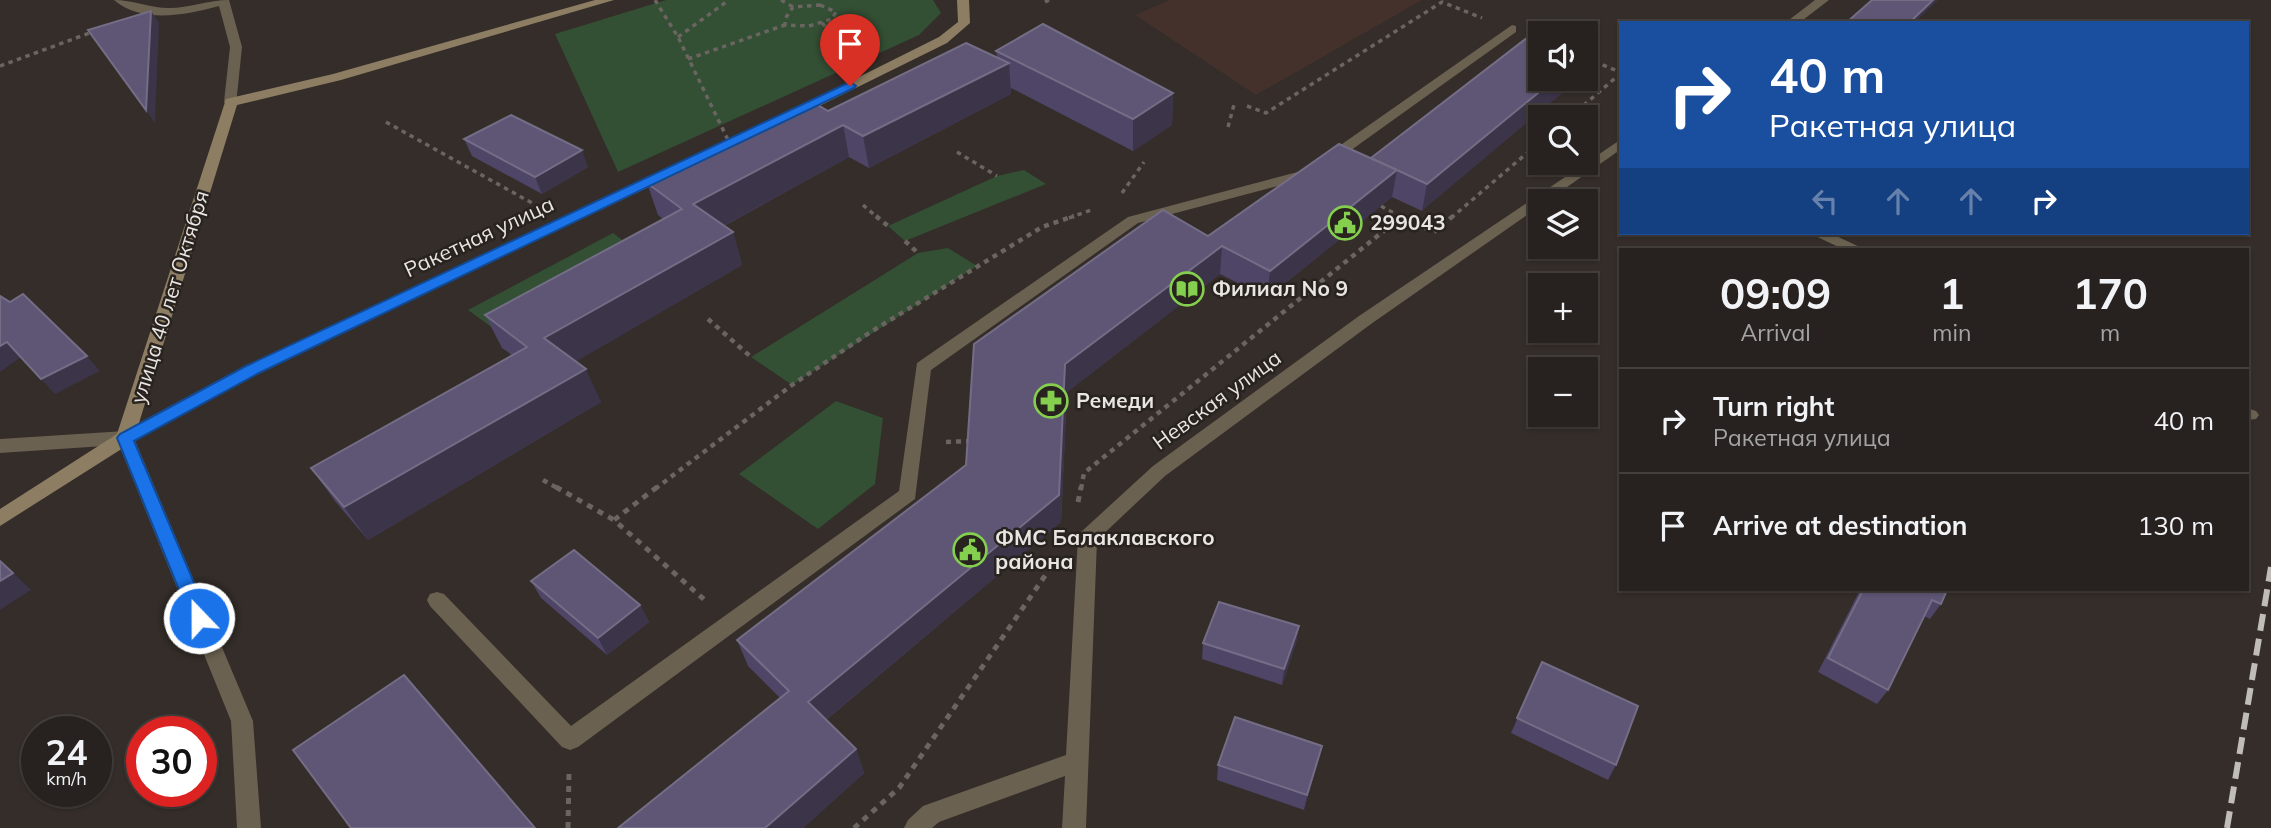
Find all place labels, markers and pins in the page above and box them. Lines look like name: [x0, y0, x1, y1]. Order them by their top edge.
pin: [820, 14, 880, 86]
public building icon: 299043: [1326, 204, 1364, 242]
place label: 299043: [1370, 209, 1446, 235]
library icon: Филиал No 9: [1168, 270, 1206, 308]
place label: Филиал No 9: [1212, 275, 1348, 301]
pharmacy icon: Ремеди: [1032, 382, 1070, 420]
place label: Ремеди: [1076, 387, 1154, 413]
place label: ФМС Балаклавского района: [995, 524, 1215, 574]
public building icon: ФМС Балаклавского района: [951, 531, 989, 569]

